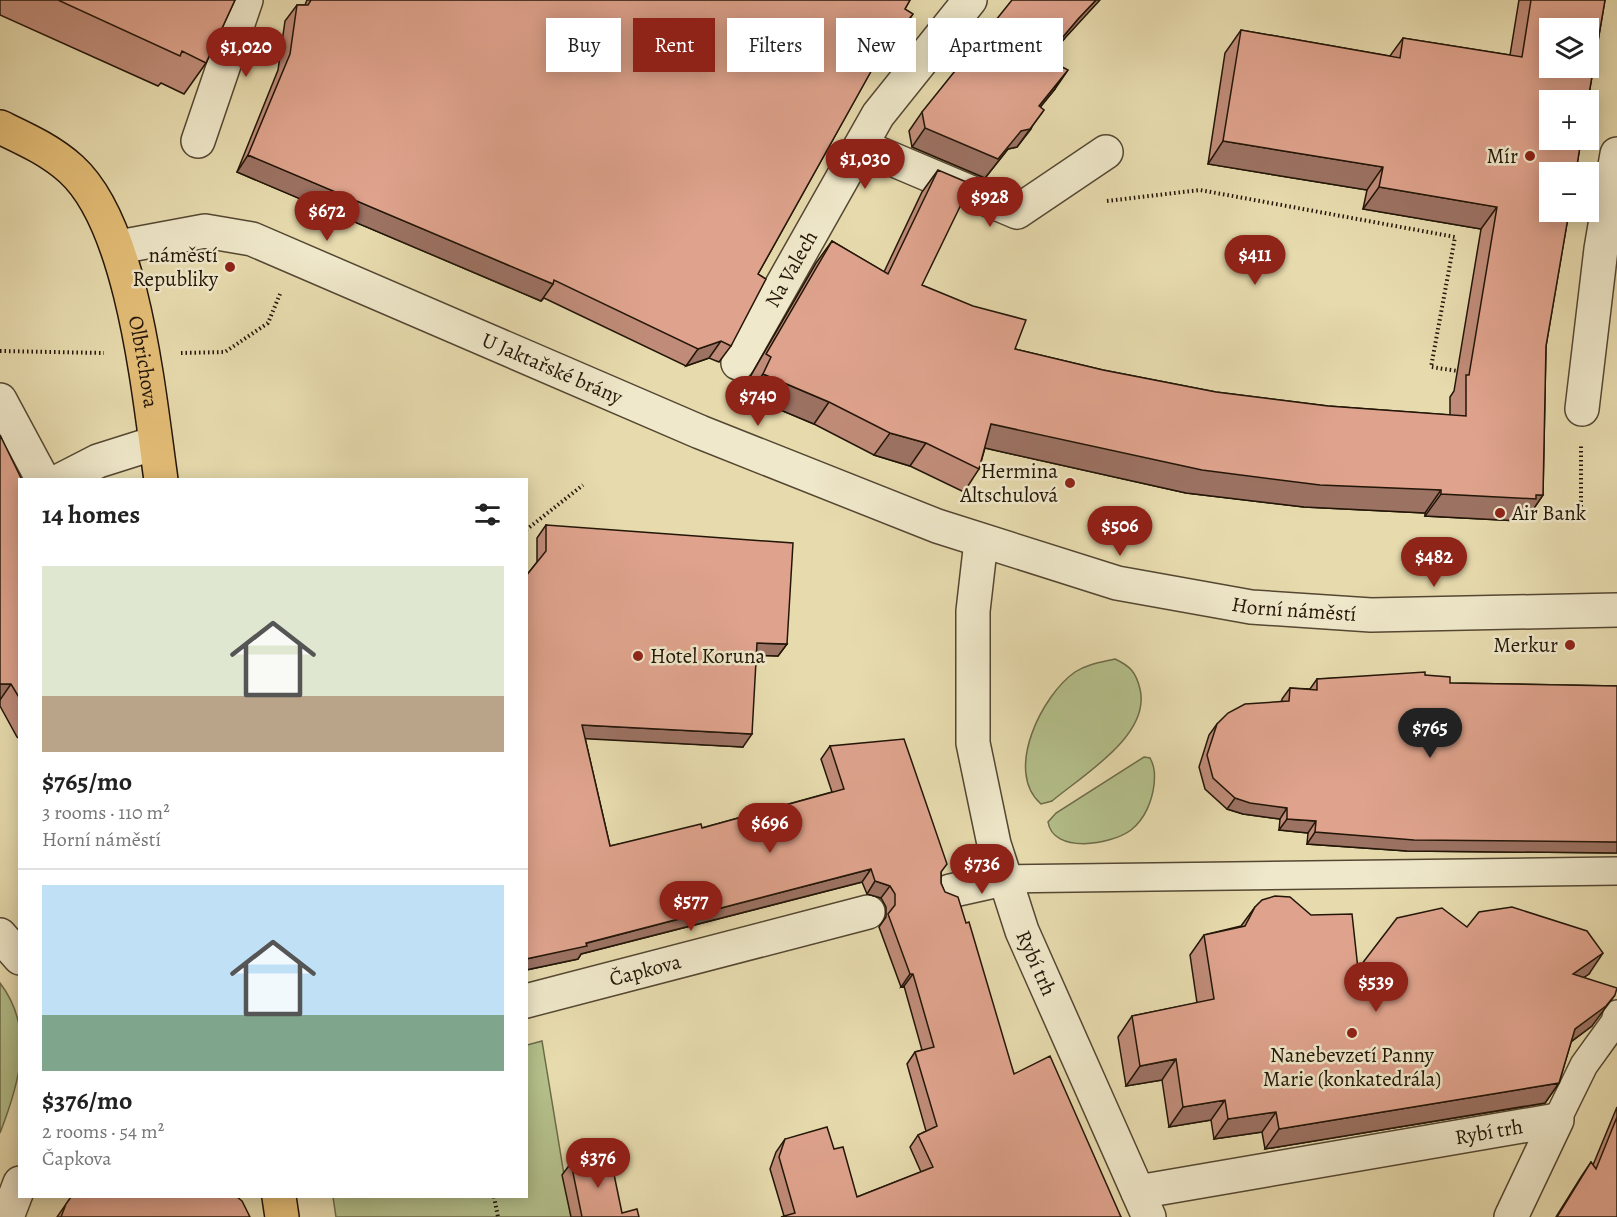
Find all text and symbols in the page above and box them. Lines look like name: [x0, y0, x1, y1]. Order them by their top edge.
chip: Buy: [546, 18, 621, 72]
chip: Rent: [633, 18, 715, 72]
chip: Filters: [727, 18, 824, 72]
chip: New: [836, 18, 916, 72]
chip: Apartment: [928, 18, 1063, 72]
map controls: [1539, 18, 1599, 222]
button: layers: [1539, 18, 1599, 78]
pin: $1,020: [197, 27, 295, 78]
text: $1,020: [220, 33, 272, 60]
button: +: [1539, 90, 1599, 150]
pin: $1,030: [816, 139, 914, 190]
place label: Mír: [1486, 142, 1518, 170]
text: $1,030: [840, 145, 890, 172]
marker: Mír: [1523, 149, 1537, 163]
button: −: [1539, 162, 1599, 222]
pin: $928: [954, 177, 1026, 228]
text: $928: [971, 183, 1009, 210]
pin: $672: [291, 191, 363, 242]
text: $672: [309, 197, 345, 224]
street label: Na Valech: [758, 225, 824, 313]
pin: $411: [1219, 235, 1291, 286]
place label: náměstí Republiky: [132, 241, 219, 293]
text: $411: [1238, 241, 1272, 268]
marker: náměstí Republiky: [223, 260, 237, 274]
street label: Olbrichova: [122, 313, 165, 410]
street label: U Jaktařské brány: [477, 326, 627, 411]
pin: $740: [722, 376, 794, 427]
text: $740: [739, 382, 777, 409]
place label: Hermina Altschulová: [959, 457, 1058, 509]
marker: Hermina Altschulová: [1063, 476, 1077, 490]
text: 14 homes: [42, 497, 140, 532]
icon: filters: [471, 498, 504, 531]
place label: Air Bank: [1511, 499, 1587, 527]
pin: $506: [1084, 506, 1156, 557]
marker: Air Bank: [1493, 506, 1507, 520]
text: $506: [1101, 512, 1139, 539]
pin: $482: [1398, 537, 1470, 588]
text: $482: [1415, 543, 1453, 570]
street label: Horní náměstí: [1229, 590, 1357, 628]
icon: home: [219, 605, 327, 713]
place label: Merkur: [1493, 631, 1558, 659]
marker: Merkur: [1563, 638, 1577, 652]
place label: Hotel Koruna: [650, 642, 765, 670]
marker: Hotel Koruna: [631, 649, 645, 663]
pin: $765: [1394, 708, 1466, 759]
text: $765: [1412, 714, 1448, 741]
text: $765/mo: [42, 764, 132, 799]
text: 3 rooms · 110 m²: [42, 799, 170, 826]
pin: $696: [734, 803, 806, 854]
text: $696: [751, 809, 789, 836]
text: Horní náměstí: [42, 826, 161, 853]
pin: $736: [946, 844, 1018, 895]
text: $736: [964, 850, 1000, 877]
pin: $577: [655, 881, 727, 932]
text: $577: [674, 887, 708, 914]
icon: home: [219, 924, 327, 1032]
street label: Rybí trh: [1009, 926, 1063, 1000]
street label: Čapkova: [606, 947, 684, 993]
pin: $539: [1340, 962, 1412, 1013]
text: $539: [1358, 968, 1394, 995]
marker: Nanebevzetí Panny Marie (konkatedrála): [1345, 1026, 1359, 1040]
place label: Nanebevzetí Panny Marie (konkatedrála): [1263, 1041, 1441, 1093]
text: $376/mo: [42, 1083, 132, 1118]
street label: Rybí trh: [1453, 1112, 1525, 1151]
text: 2 rooms · 54 m²: [42, 1118, 164, 1145]
pin: $376: [562, 1138, 634, 1189]
text: $376: [580, 1144, 616, 1171]
text: Čapkova: [42, 1145, 111, 1172]

